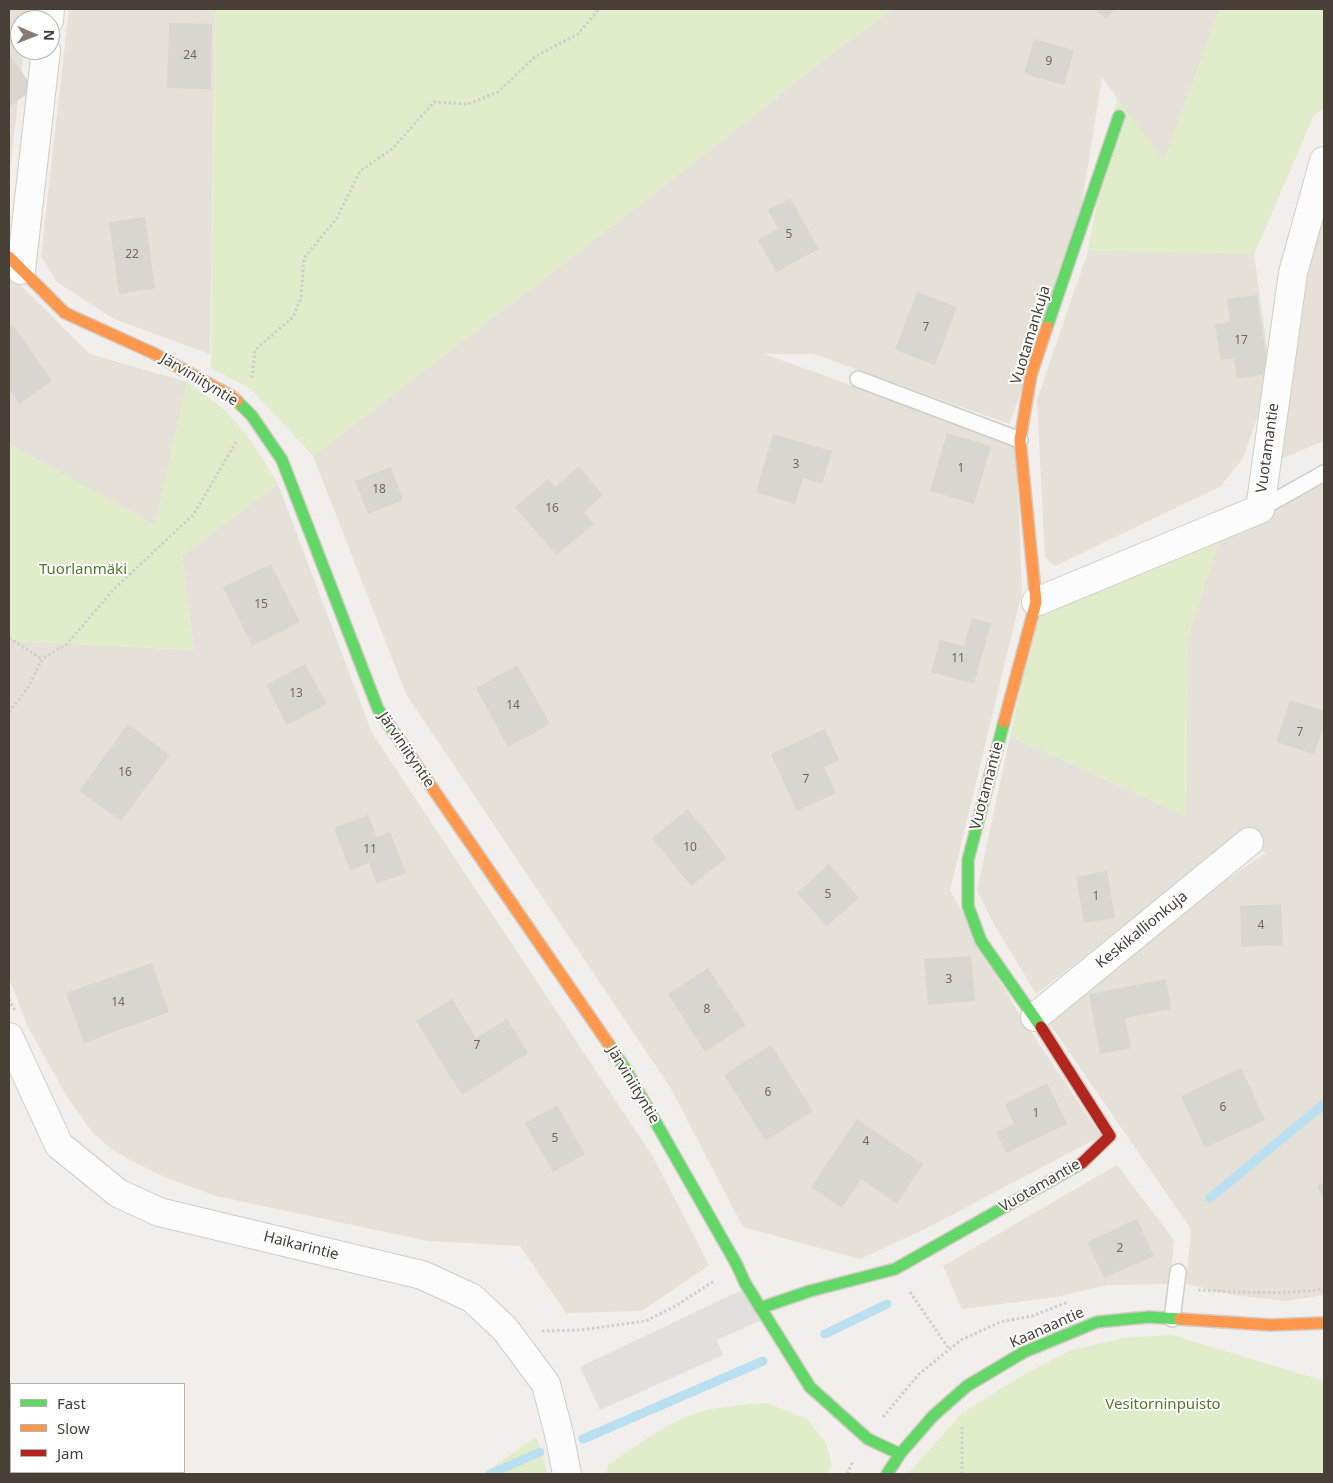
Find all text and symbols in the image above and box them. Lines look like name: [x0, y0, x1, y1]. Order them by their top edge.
north arrow: [10, 10, 60, 60]
text: N: [40, 29, 59, 41]
house number: 24: [183, 49, 197, 63]
house number: 9: [1046, 55, 1052, 69]
house number: 5: [786, 228, 792, 242]
house number: 22: [125, 248, 139, 262]
street label: Vuotamankuja: [1007, 283, 1055, 387]
house number: 7: [923, 321, 929, 335]
house number: 17: [1234, 334, 1248, 348]
street label: Järviniityntie: [157, 350, 241, 410]
street label: Vuotamantie: [1253, 402, 1283, 494]
house number: 3: [793, 458, 799, 472]
house number: 1: [958, 462, 964, 476]
house number: 18: [372, 483, 386, 497]
house number: 16: [545, 502, 559, 516]
park label: Tuorlanmäki: [39, 561, 127, 579]
house number: 15: [254, 598, 268, 612]
house number: 11: [951, 652, 965, 666]
house number: 13: [289, 687, 303, 701]
house number: 14: [506, 699, 520, 713]
street label: Järviniityntie: [374, 709, 438, 791]
house number: 7: [1297, 726, 1303, 740]
street label: Vuotamantie: [967, 740, 1007, 832]
house number: 16: [118, 766, 132, 780]
house number: 7: [803, 773, 809, 787]
house number: 10: [683, 841, 697, 855]
house number: 11: [363, 843, 377, 857]
house number: 5: [825, 888, 831, 902]
street label: Keskikallionkuja: [1093, 888, 1191, 972]
house number: 1: [1093, 890, 1099, 904]
house number: 4: [1258, 919, 1264, 933]
house number: 3: [946, 973, 952, 987]
house number: 14: [111, 996, 125, 1010]
house number: 8: [704, 1003, 710, 1017]
house number: 7: [474, 1039, 480, 1053]
street label: Järviniityntie: [603, 1043, 663, 1127]
house number: 6: [765, 1086, 771, 1100]
house number: 6: [1220, 1101, 1226, 1115]
house number: 1: [1033, 1107, 1039, 1121]
house number: 5: [552, 1132, 558, 1146]
house number: 4: [863, 1135, 869, 1149]
street label: Vuotamantie: [996, 1156, 1084, 1216]
street label: Haikarintie: [262, 1228, 340, 1264]
house number: 2: [1117, 1242, 1123, 1256]
street label: Kaanaantie: [1007, 1304, 1087, 1352]
legend: [10, 1383, 185, 1473]
text: Fast: [57, 1393, 86, 1413]
park label: Vesitorninpuisto: [1105, 1396, 1221, 1414]
text: Slow: [57, 1418, 90, 1438]
text: Jam: [57, 1443, 84, 1463]

